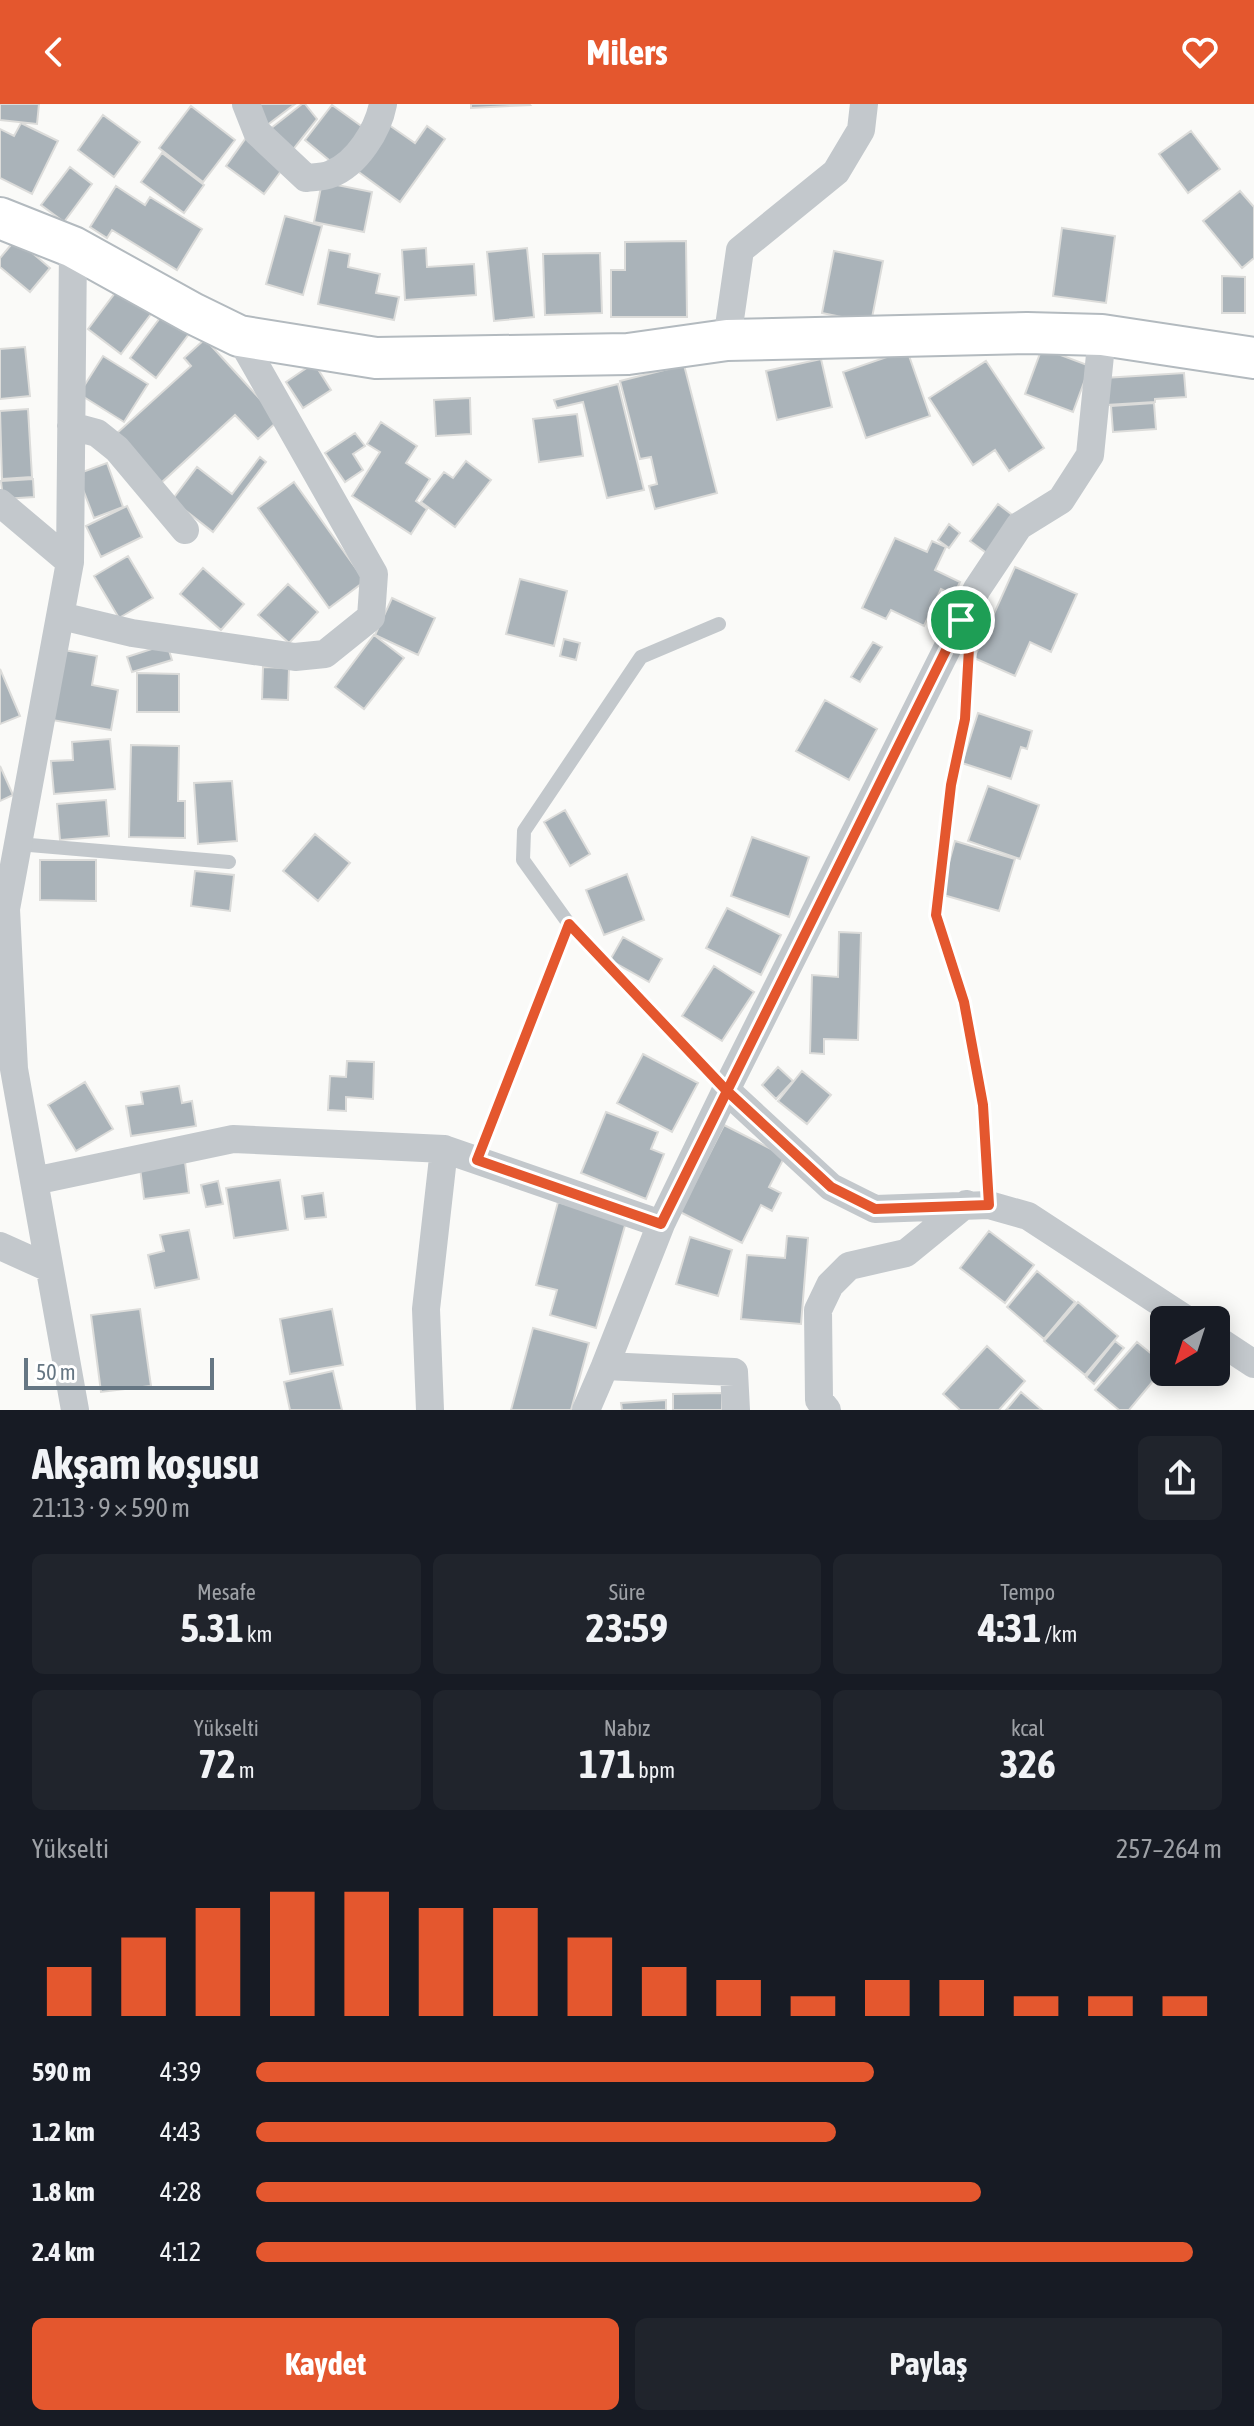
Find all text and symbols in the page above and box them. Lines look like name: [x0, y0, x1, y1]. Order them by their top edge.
icon: back: [32, 30, 76, 74]
icon: heart: [1178, 30, 1222, 74]
text: Milers: [586, 31, 668, 73]
pin: [927, 586, 995, 654]
icon: arrive: [939, 598, 983, 642]
north arrow: [1150, 1306, 1230, 1386]
map controls: [1150, 1306, 1230, 1386]
scale bar: [24, 1354, 214, 1390]
text: 50 m: [36, 1359, 76, 1385]
button: share: [1138, 1436, 1222, 1520]
text: Akşam koşusu: [32, 1438, 259, 1488]
text: 21:13 · 9 × 590 m: [32, 1493, 190, 1523]
text: Mesafe: [197, 1579, 256, 1605]
text: Süre: [609, 1579, 645, 1605]
text: Tempo: [1000, 1579, 1055, 1605]
text: 5.31: [180, 1605, 244, 1650]
text: 23:59: [586, 1605, 668, 1650]
text: 4:31: [978, 1605, 1041, 1650]
text: km: [244, 1621, 272, 1647]
text: /km: [1041, 1621, 1077, 1647]
text: Yükselti: [194, 1715, 259, 1741]
text: Nabız: [604, 1715, 650, 1741]
text: kcal: [1011, 1715, 1044, 1741]
text: 72: [198, 1741, 236, 1786]
text: 171: [579, 1741, 635, 1786]
text: 326: [999, 1741, 1056, 1786]
text: m: [236, 1757, 255, 1783]
text: bpm: [635, 1757, 675, 1783]
text: Yükselti: [32, 1834, 109, 1864]
text: 257–264 m: [1116, 1834, 1222, 1864]
text: 590 m: [32, 2057, 91, 2087]
text: 4:39: [160, 2057, 201, 2087]
text: 1.2 km: [32, 2117, 95, 2147]
text: 4:43: [160, 2117, 201, 2147]
text: 1.8 km: [32, 2177, 95, 2207]
text: 4:28: [160, 2177, 201, 2207]
text: 2.4 km: [32, 2237, 95, 2267]
text: 4:12: [160, 2237, 201, 2267]
button: Kaydet: [32, 2318, 619, 2410]
button: Paylaş: [635, 2318, 1222, 2410]

